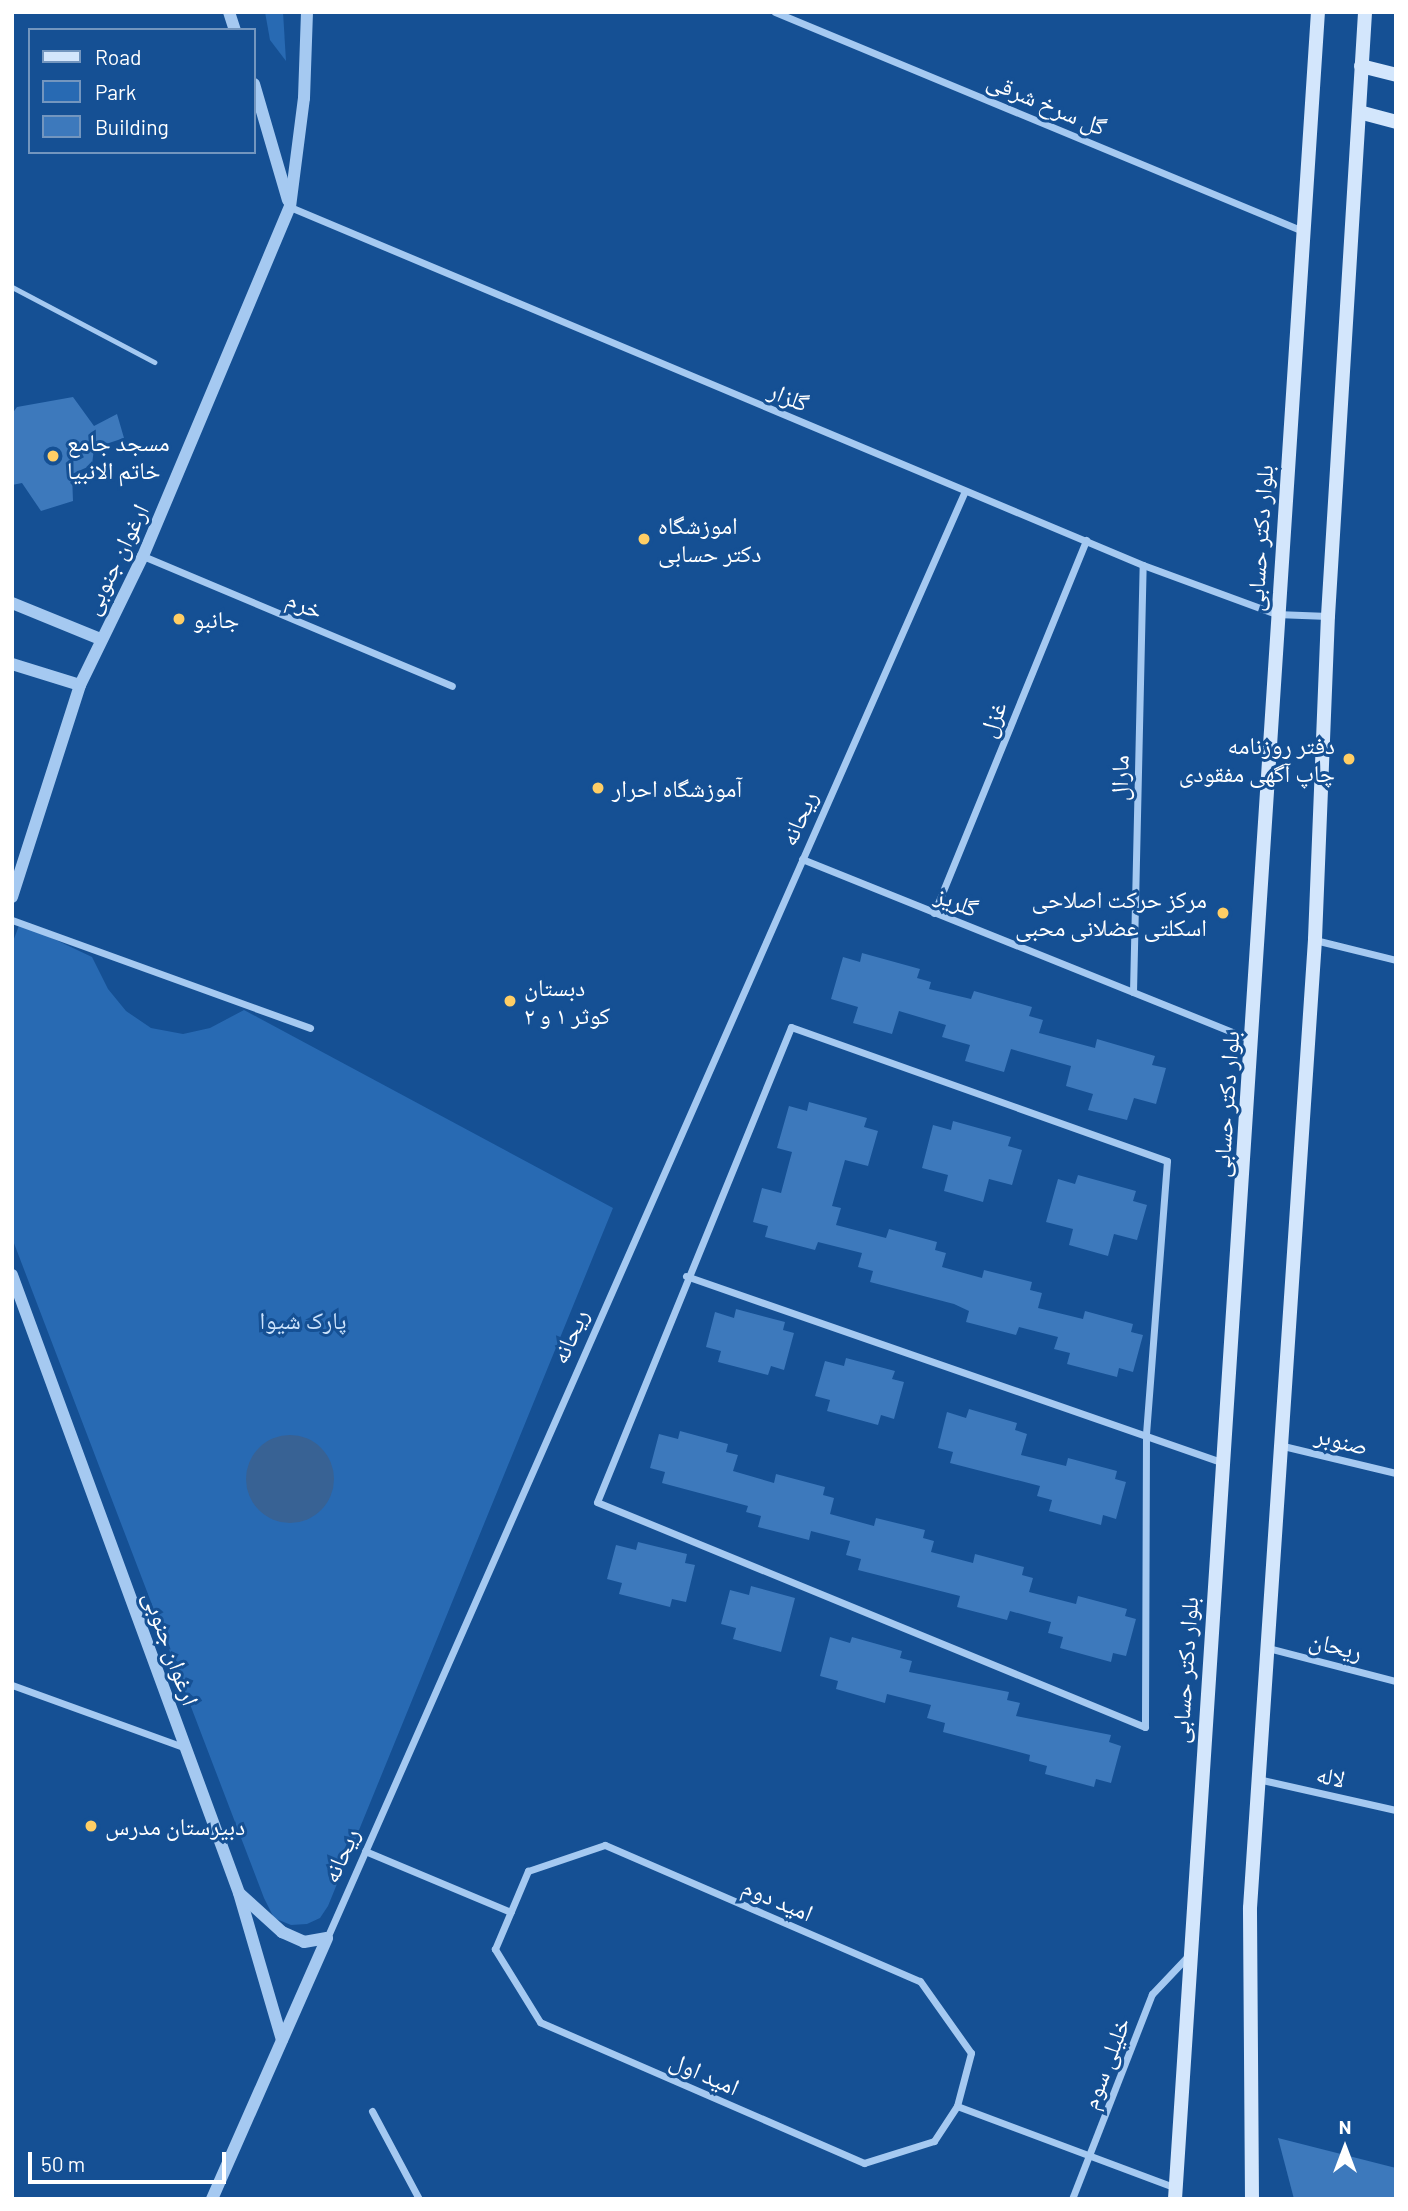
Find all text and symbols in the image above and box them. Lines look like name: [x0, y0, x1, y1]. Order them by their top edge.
legend: [28, 28, 256, 154]
text: Road: [95, 44, 141, 69]
street label: گل سرخ شرقی: [983, 65, 1111, 141]
text: Park: [95, 79, 136, 104]
text: Building: [95, 114, 169, 139]
street label: گلزار: [765, 375, 813, 417]
place label: مسجد جامع خاتم الانبیا: [67, 428, 170, 484]
marker: مسجد جامع خاتم الانبیا: [45, 448, 61, 464]
street label: بلوار دکتر حسابی: [1240, 464, 1278, 612]
street label: ارغوان جنوبی: [76, 499, 154, 619]
place label: اموزشگاه دکتر حسابی: [658, 511, 761, 567]
marker: اموزشگاه دکتر حسابی: [636, 531, 652, 547]
street label: خرم: [282, 584, 328, 624]
place label: جانبو: [193, 605, 239, 633]
marker: جانبو: [171, 611, 187, 627]
street label: غزل: [972, 697, 1012, 741]
place label: دفتر روزنامه چاپ آگهی مفقودی: [1179, 731, 1335, 787]
marker: دفتر روزنامه چاپ آگهی مفقودی: [1341, 751, 1357, 767]
street label: مارال: [1104, 755, 1134, 801]
place label: آموزشگاه احرار: [612, 774, 742, 802]
marker: آموزشگاه احرار: [590, 780, 606, 796]
street label: ریحانه: [773, 786, 823, 850]
street label: گلریز: [931, 880, 983, 922]
place label: مرکز حرکت اصلاحی اسکلتی عضلانی محبی: [1015, 885, 1207, 941]
marker: مرکز حرکت اصلاحی اسکلتی عضلانی محبی: [1213, 903, 1233, 923]
place label: دبستان کوثر ۱ و ۲: [524, 973, 610, 1029]
marker: دبستان کوثر ۱ و ۲: [502, 993, 518, 1009]
street label: بلوار دکتر حسابی: [1206, 1030, 1244, 1178]
street label: ریحانه: [544, 1304, 594, 1368]
park label: پارک شیوا: [259, 1306, 347, 1334]
street label: صنوبر: [1313, 1420, 1371, 1460]
street label: ارغوان جنوبی: [138, 1587, 206, 1709]
street label: بلوار دکتر حسابی: [1165, 1596, 1203, 1744]
street label: ریحان: [1307, 1625, 1365, 1665]
street label: لاله: [1314, 1759, 1348, 1793]
place label: دبیرستان مدرس: [105, 1812, 245, 1840]
marker: دبیرستان مدرس: [83, 1818, 99, 1834]
street label: ریحانه: [315, 1823, 365, 1887]
street label: امید دوم: [738, 1871, 818, 1927]
street label: خلیلی سوم: [1074, 2013, 1136, 2113]
street label: امید اول: [666, 2045, 744, 2101]
north arrow: [1310, 2113, 1380, 2183]
text: N: [1339, 2115, 1351, 2138]
scale bar: [32, 2138, 229, 2182]
text: 50 m: [41, 2151, 85, 2176]

